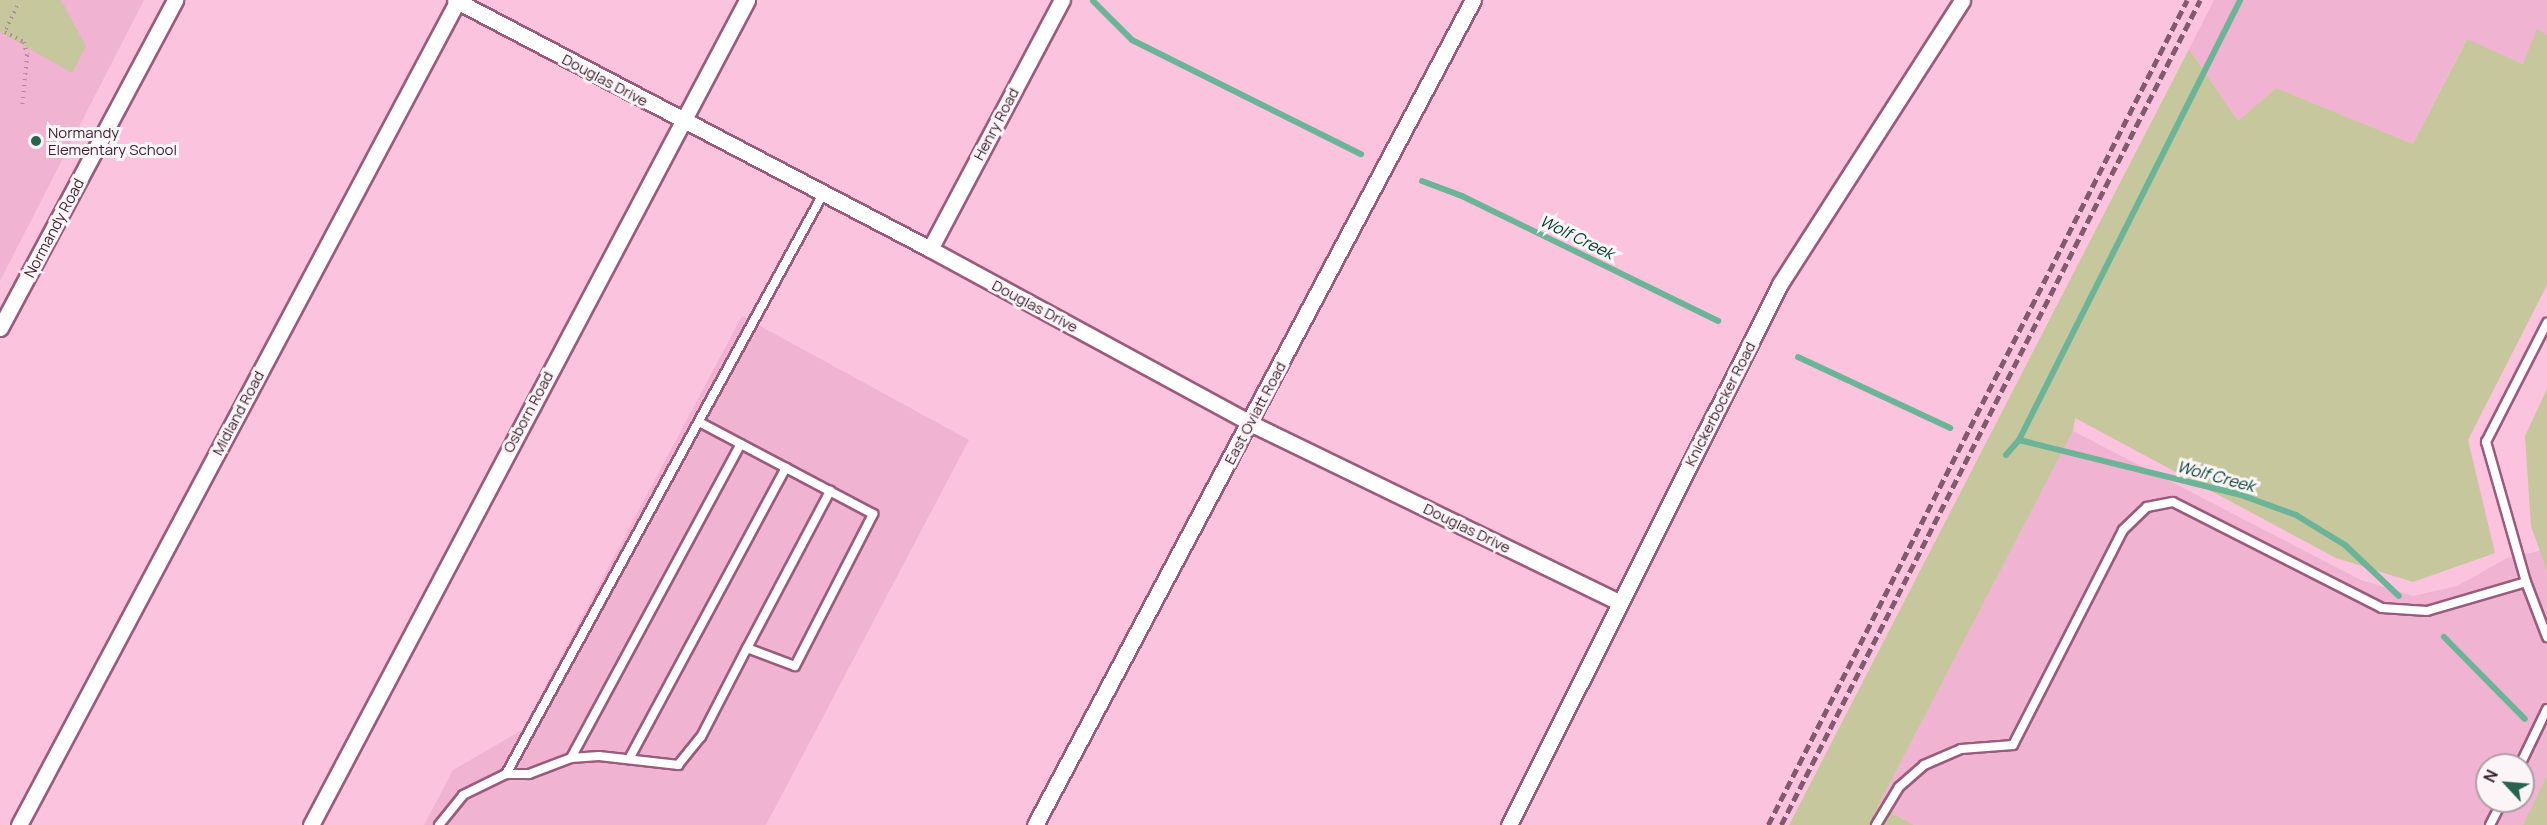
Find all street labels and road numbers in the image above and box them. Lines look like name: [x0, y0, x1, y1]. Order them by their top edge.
street label: Douglas Drive: [559, 50, 651, 110]
street label: Henry Road: [969, 85, 1023, 163]
street label: Normandy Road: [20, 175, 88, 281]
street label: Douglas Drive: [989, 276, 1081, 336]
street label: Knickerbocker Road: [1681, 339, 1759, 469]
street label: East Oviatt Road: [1220, 359, 1290, 467]
street label: Midland Road: [208, 368, 268, 458]
street label: Osborn Road: [499, 368, 557, 456]
street label: Douglas Drive: [1421, 499, 1513, 557]

